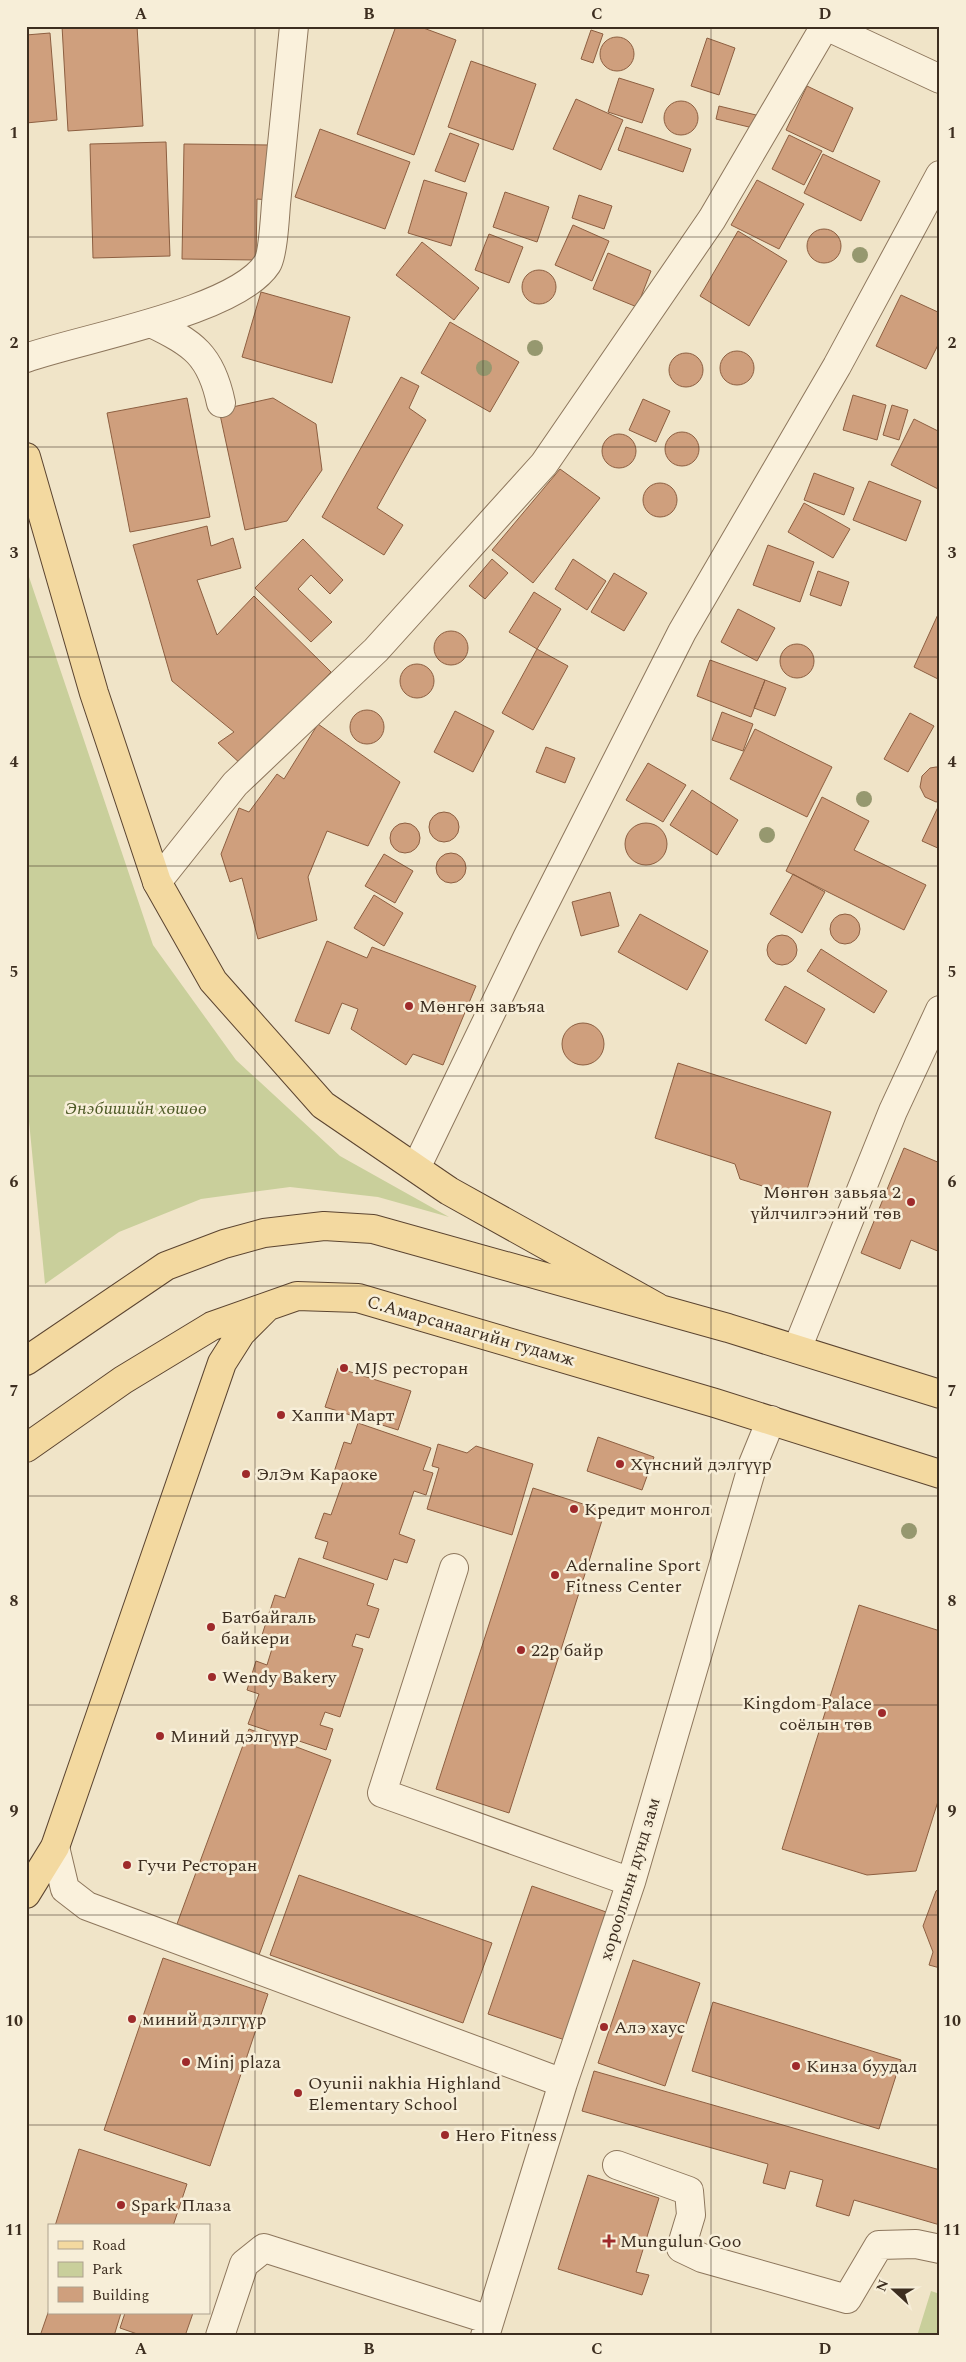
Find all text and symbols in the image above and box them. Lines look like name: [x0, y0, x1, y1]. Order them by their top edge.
text: A: [135, 2, 148, 26]
text: B: [363, 2, 375, 26]
text: C: [591, 2, 603, 26]
text: D: [819, 2, 832, 26]
text: 1: [10, 121, 18, 145]
text: 1: [948, 121, 956, 145]
text: 2: [10, 331, 19, 355]
text: 2: [948, 331, 957, 355]
text: 3: [10, 541, 19, 565]
text: 3: [948, 541, 957, 565]
text: 4: [10, 750, 19, 774]
text: 4: [948, 750, 957, 774]
text: 5: [10, 960, 18, 984]
text: 5: [948, 960, 956, 984]
place label: Мөнгөн завъяа: [419, 993, 545, 1020]
marker: Мөнгөн завъяа: [403, 1000, 415, 1012]
park label: Энэбишийн хөшөө: [65, 1095, 207, 1122]
text: 6: [10, 1170, 19, 1194]
text: 6: [948, 1170, 957, 1194]
place label: Мөнгөн завьяа 2 үйлчилгээний төв: [750, 1179, 901, 1227]
marker: Мөнгөн завьяа 2 үйлчилгээний төв: [905, 1196, 917, 1208]
street label: С.Амарсанаагийн гудамж: [364, 1288, 578, 1374]
place label: MJS ресторан: [354, 1355, 468, 1382]
marker: MJS ресторан: [338, 1362, 350, 1374]
text: 7: [10, 1379, 19, 1403]
text: 7: [948, 1379, 957, 1403]
place label: Хаппи Март: [291, 1402, 395, 1429]
marker: Хаппи Март: [275, 1409, 287, 1421]
place label: Хүнсний дэлгүүр: [630, 1451, 772, 1478]
marker: Хүнсний дэлгүүр: [614, 1458, 626, 1470]
place label: ЭлЭм Караоке: [256, 1461, 378, 1488]
marker: ЭлЭм Караоке: [240, 1468, 252, 1480]
place label: Кредит монгол: [584, 1496, 711, 1523]
marker: Кредит монгол: [568, 1503, 580, 1515]
place label: Adernaline Sport Fitness Center: [565, 1552, 701, 1600]
marker: Adernaline Sport Fitness Center: [549, 1569, 561, 1581]
text: 8: [10, 1589, 19, 1613]
text: 8: [948, 1589, 957, 1613]
place label: Батбайгаль байкери: [221, 1604, 316, 1652]
marker: Батбайгаль байкери: [205, 1621, 217, 1633]
place label: 22р байр: [531, 1637, 603, 1664]
marker: 22р байр: [515, 1644, 527, 1656]
place label: Wendy Bakery: [222, 1664, 338, 1691]
marker: Wendy Bakery: [206, 1671, 218, 1683]
place label: Kingdom Palace соёлын төв: [743, 1690, 872, 1738]
marker: Kingdom Palace соёлын төв: [876, 1707, 888, 1719]
place label: Миний дэлгүүр: [170, 1723, 299, 1750]
marker: Миний дэлгүүр: [154, 1730, 166, 1742]
street label: хорооллын дунд зам: [592, 1794, 668, 1964]
text: 9: [10, 1799, 19, 1823]
text: 9: [948, 1799, 957, 1823]
place label: Гучи Ресторан: [137, 1852, 258, 1879]
marker: Гучи Ресторан: [121, 1859, 133, 1871]
place label: миний дэлгүүр: [142, 2006, 267, 2033]
text: 10: [5, 2009, 23, 2033]
text: 10: [943, 2009, 961, 2033]
marker: миний дэлгүүр: [126, 2013, 138, 2025]
place label: Алэ хаус: [614, 2014, 685, 2041]
marker: Алэ хаус: [598, 2021, 610, 2033]
place label: Minj plaza: [196, 2049, 281, 2076]
place label: Кинза буудал: [806, 2053, 917, 2080]
marker: Minj plaza: [180, 2056, 192, 2068]
marker: Кинза буудал: [790, 2060, 802, 2072]
place label: Oyunii nakhia Highland Elementary School: [308, 2070, 501, 2118]
marker: Oyunii nakhia Highland Elementary School: [292, 2087, 304, 2099]
place label: Hero Fitness: [455, 2122, 557, 2149]
marker: Hero Fitness: [439, 2129, 451, 2141]
place label: Spark Плаза: [131, 2192, 231, 2219]
marker: Spark Плаза: [115, 2199, 127, 2211]
text: 11: [5, 2218, 23, 2242]
text: 11: [943, 2218, 961, 2242]
legend: [48, 2224, 210, 2314]
place label: Mungulun Goo: [620, 2228, 741, 2255]
text: Road: [92, 2234, 126, 2257]
marker: Mungulun Goo: [602, 2234, 616, 2248]
text: Park: [92, 2258, 123, 2281]
north arrow: [868, 2264, 918, 2314]
text: N: [870, 2276, 894, 2295]
text: Building: [92, 2284, 149, 2307]
text: A: [135, 2337, 148, 2361]
text: B: [363, 2337, 375, 2361]
text: C: [591, 2337, 603, 2361]
text: D: [819, 2337, 832, 2361]

